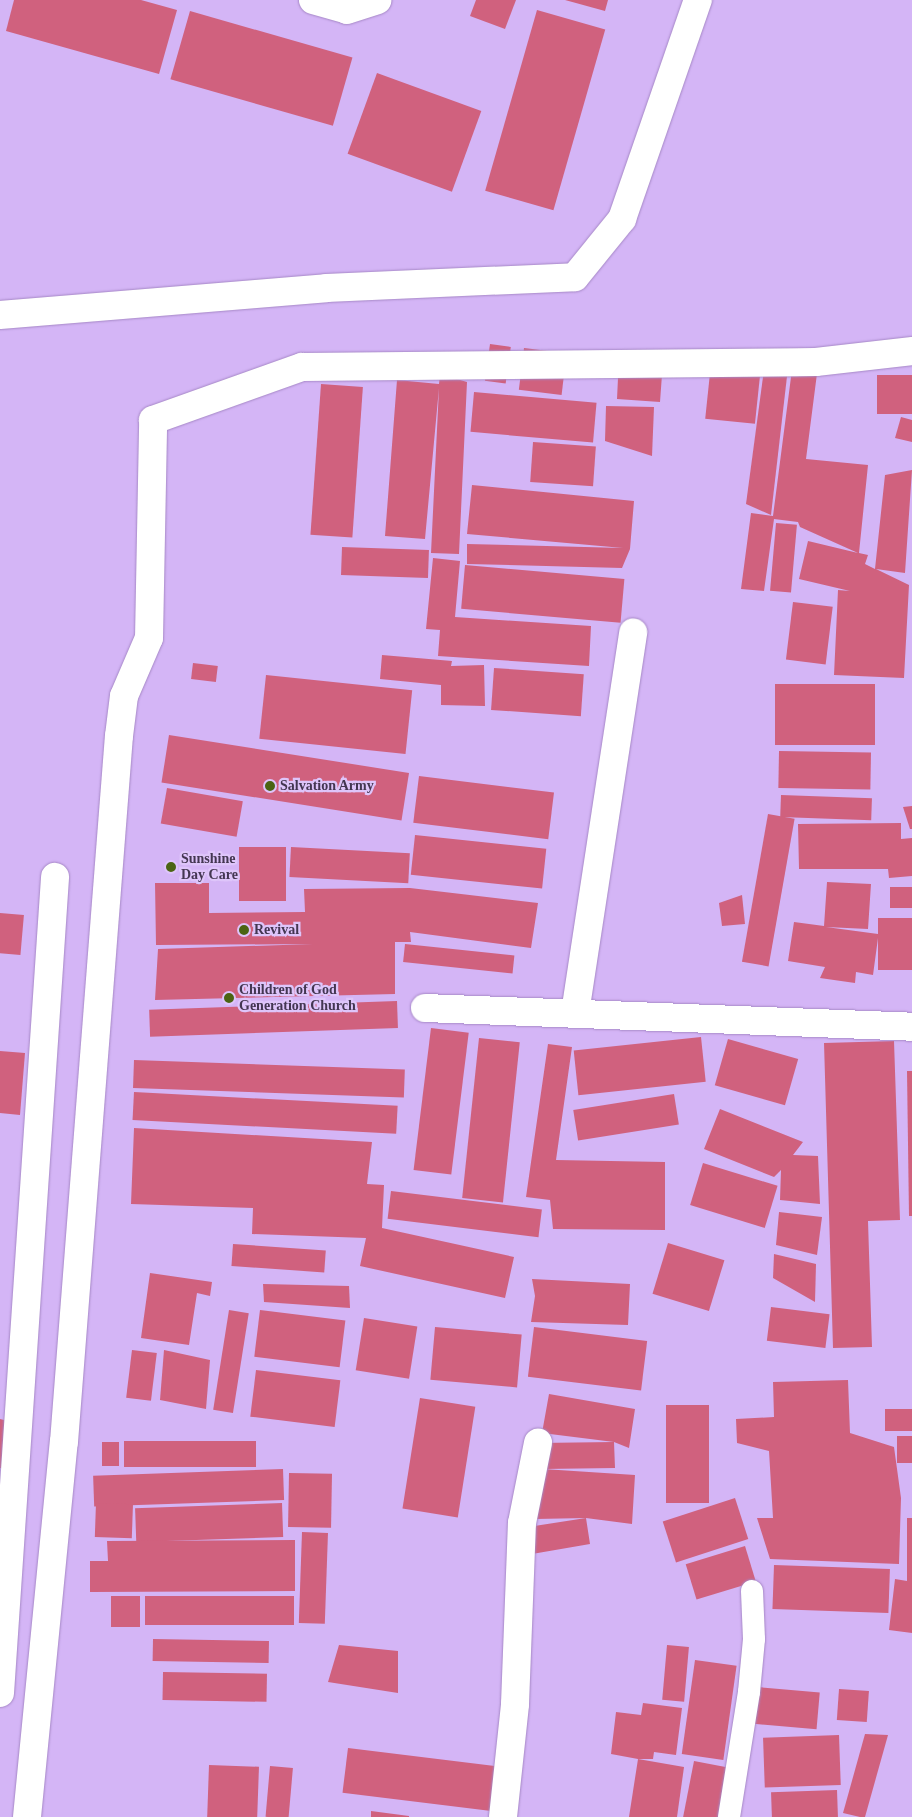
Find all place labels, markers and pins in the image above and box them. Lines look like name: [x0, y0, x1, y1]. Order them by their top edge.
place label: Salvation Army: [280, 778, 374, 794]
marker: Salvation Army: [264, 780, 276, 792]
place label: Sunshine Day Care: [181, 851, 238, 884]
marker: Sunshine Day Care: [165, 861, 177, 873]
place label: Revival: [254, 922, 299, 938]
marker: Revival: [238, 924, 250, 936]
place label: Children of God Generation Church: [239, 982, 356, 1014]
marker: Children of God Generation Church: [223, 992, 235, 1004]

